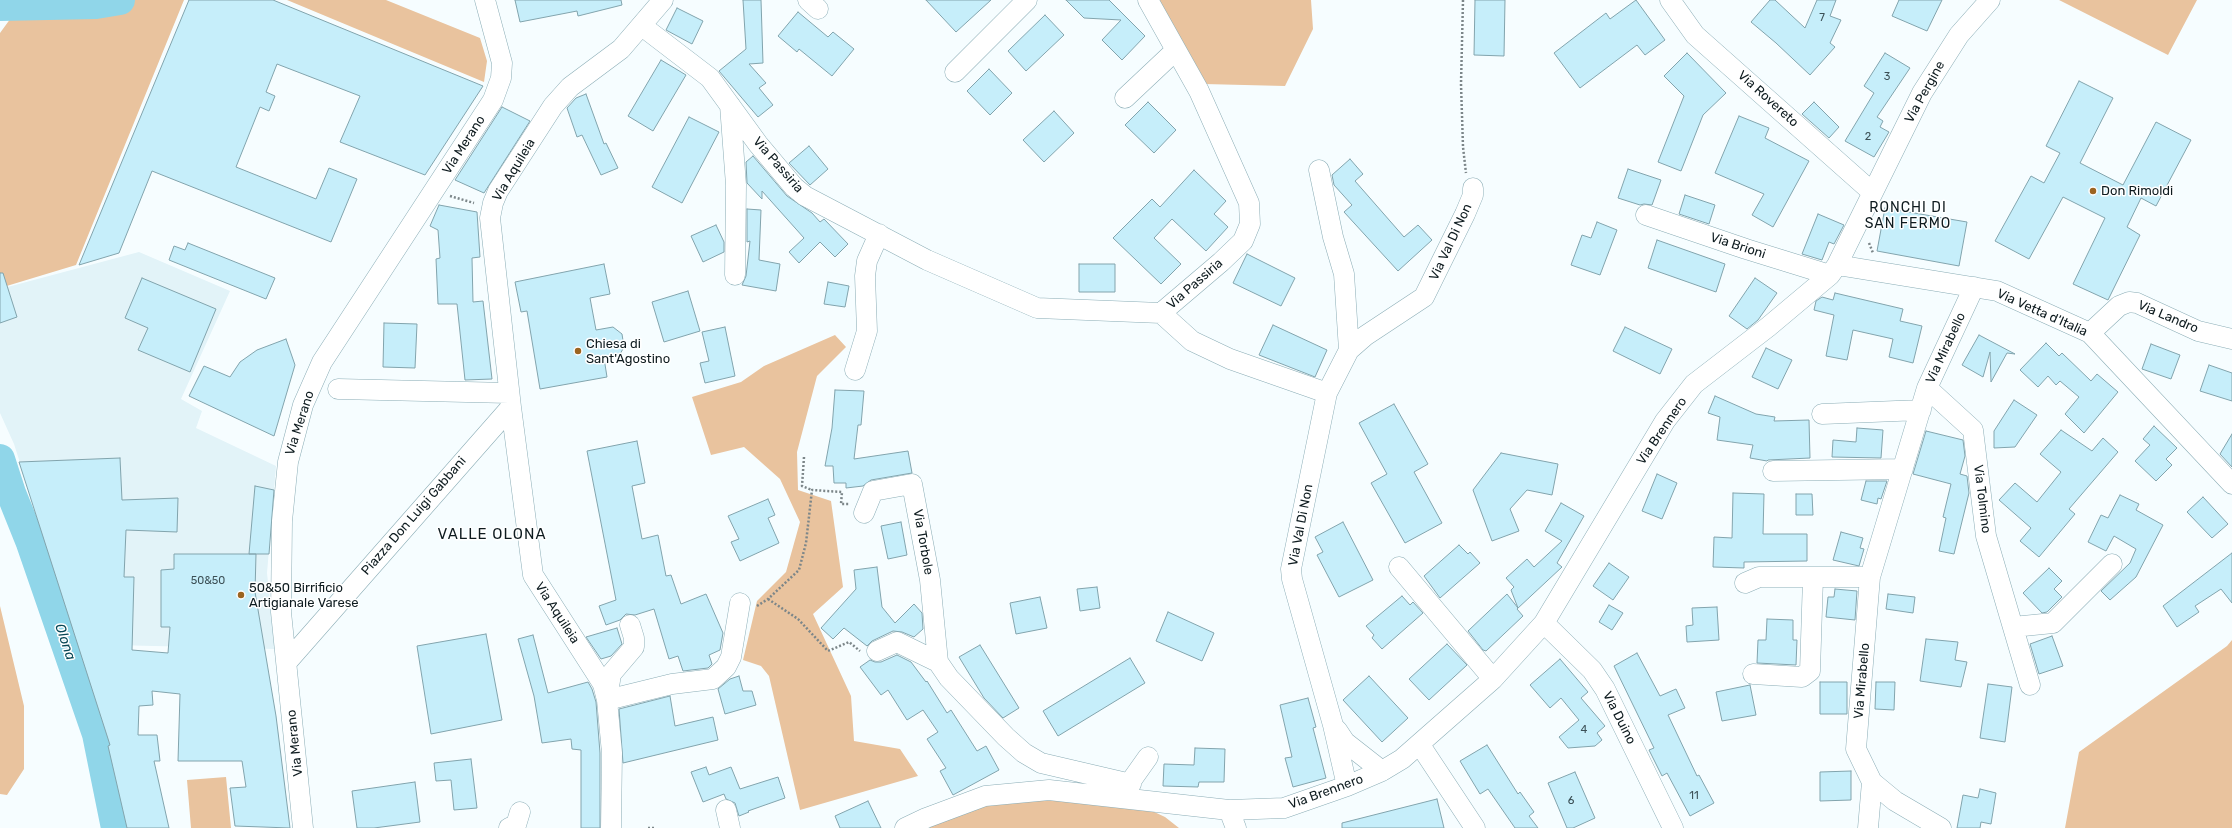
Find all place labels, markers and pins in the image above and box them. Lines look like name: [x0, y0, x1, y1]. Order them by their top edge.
place label: Don Rimoldi: [2101, 183, 2173, 199]
marker: Don Rimoldi: [2088, 186, 2098, 196]
place label: Chiesa di Sant'Agostino: [586, 336, 670, 367]
marker: Chiesa di Sant'Agostino: [573, 346, 583, 356]
place label: 50&50 Birrificio Artigianale Varese: [249, 580, 359, 611]
marker: 50&50 Birrificio Artigianale Varese: [236, 590, 246, 600]

